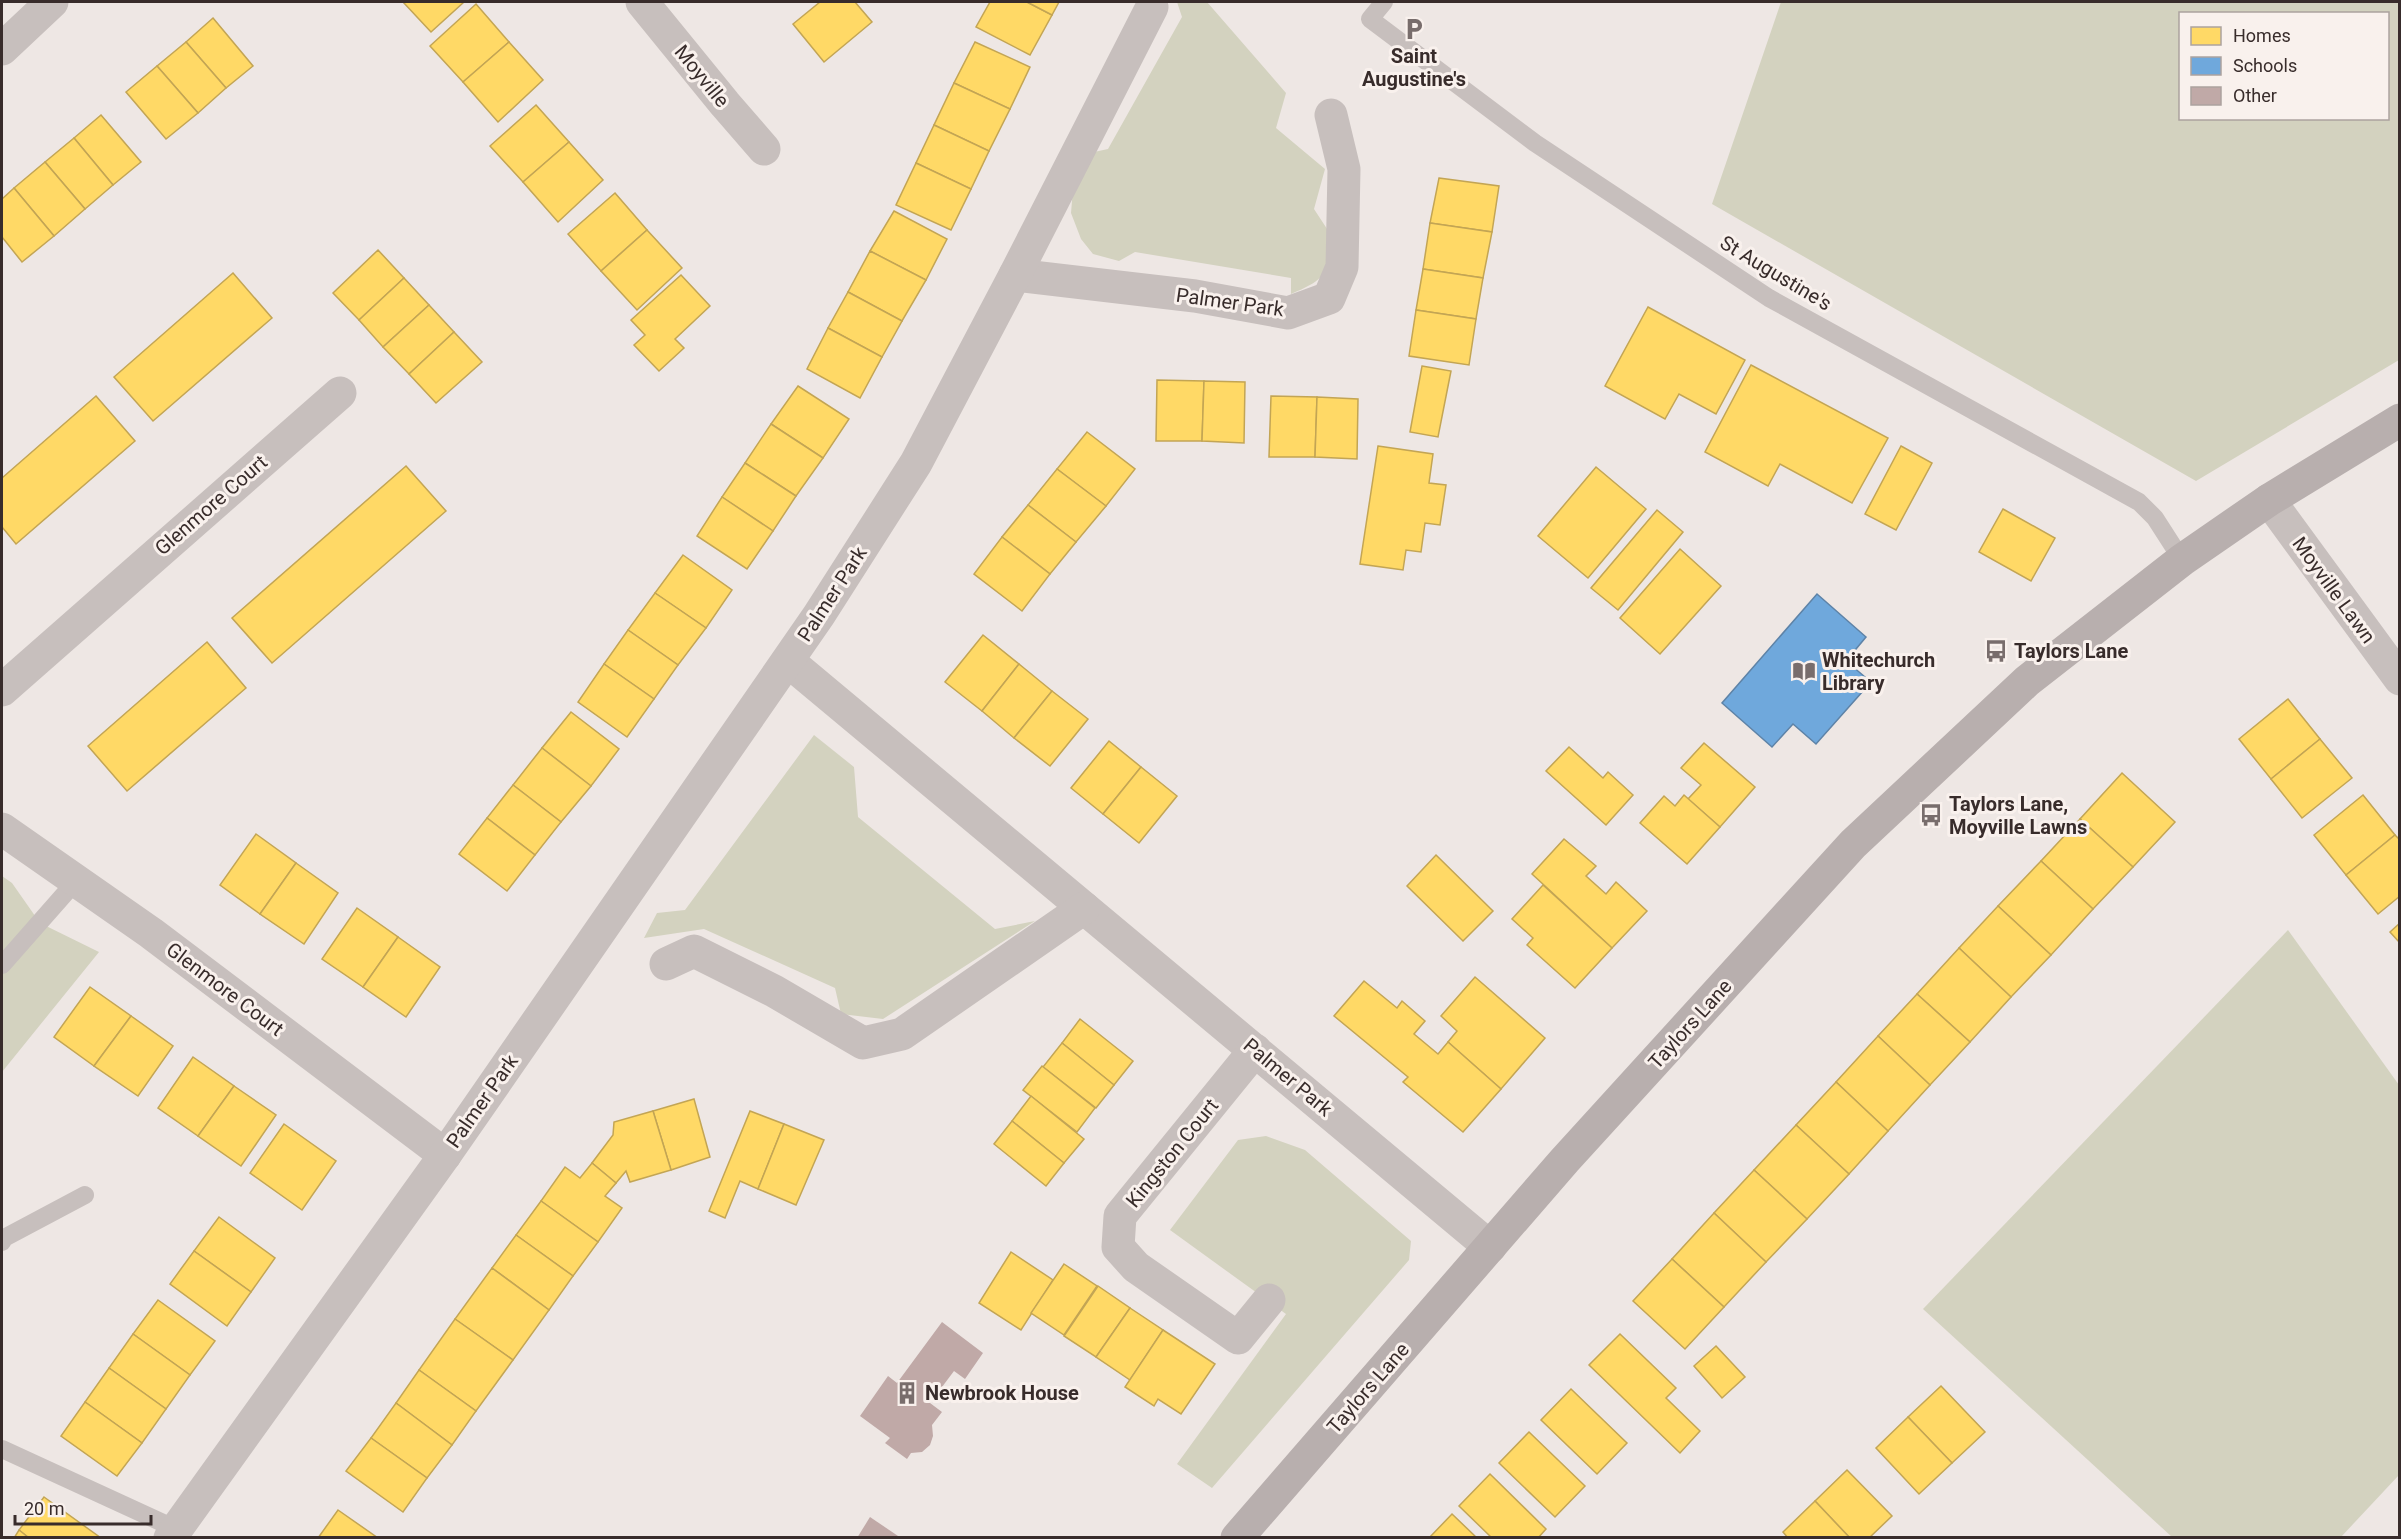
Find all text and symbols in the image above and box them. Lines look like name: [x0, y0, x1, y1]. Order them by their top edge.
legend: [2179, 12, 2389, 120]
parking icon: Saint Augustine's: [1401, 16, 1427, 42]
text: Homes: [2233, 25, 2291, 46]
street label: Moyville: [670, 40, 734, 112]
place label: Saint Augustine's: [1362, 44, 1466, 91]
text: Schools: [2233, 55, 2297, 76]
text: Other: [2233, 85, 2277, 106]
street label: St Augustine's: [1716, 230, 1836, 316]
street label: Palmer Park: [1175, 283, 1286, 322]
street label: Glenmore Court: [150, 450, 272, 560]
street label: Moyville Lawn: [2287, 532, 2381, 648]
street label: Palmer Park: [792, 541, 872, 646]
bus stop icon: Taylors Lane: [1983, 638, 2009, 664]
place label: Taylors Lane: [2014, 639, 2128, 663]
place label: Whitechurch Library: [1822, 648, 1935, 695]
library icon: Whitechurch Library: [1791, 658, 1817, 684]
place label: Taylors Lane, Moyville Lawns: [1949, 792, 2087, 839]
bus stop icon: Taylors Lane, Moyville Lawns: [1918, 802, 1944, 828]
street label: Glenmore Court: [162, 937, 288, 1041]
street label: Taylors Lane: [1643, 974, 1737, 1074]
street label: Palmer Park: [1239, 1033, 1338, 1122]
street label: Palmer Park: [441, 1049, 523, 1152]
street label: Kingston Court: [1121, 1094, 1223, 1212]
street label: Taylors Lane: [1322, 1338, 1414, 1438]
building icon: Newbrook House: [894, 1380, 920, 1406]
place label: Newbrook House: [925, 1381, 1079, 1405]
scale bar: [15, 1488, 152, 1526]
text: 20 m: [24, 1498, 64, 1519]

